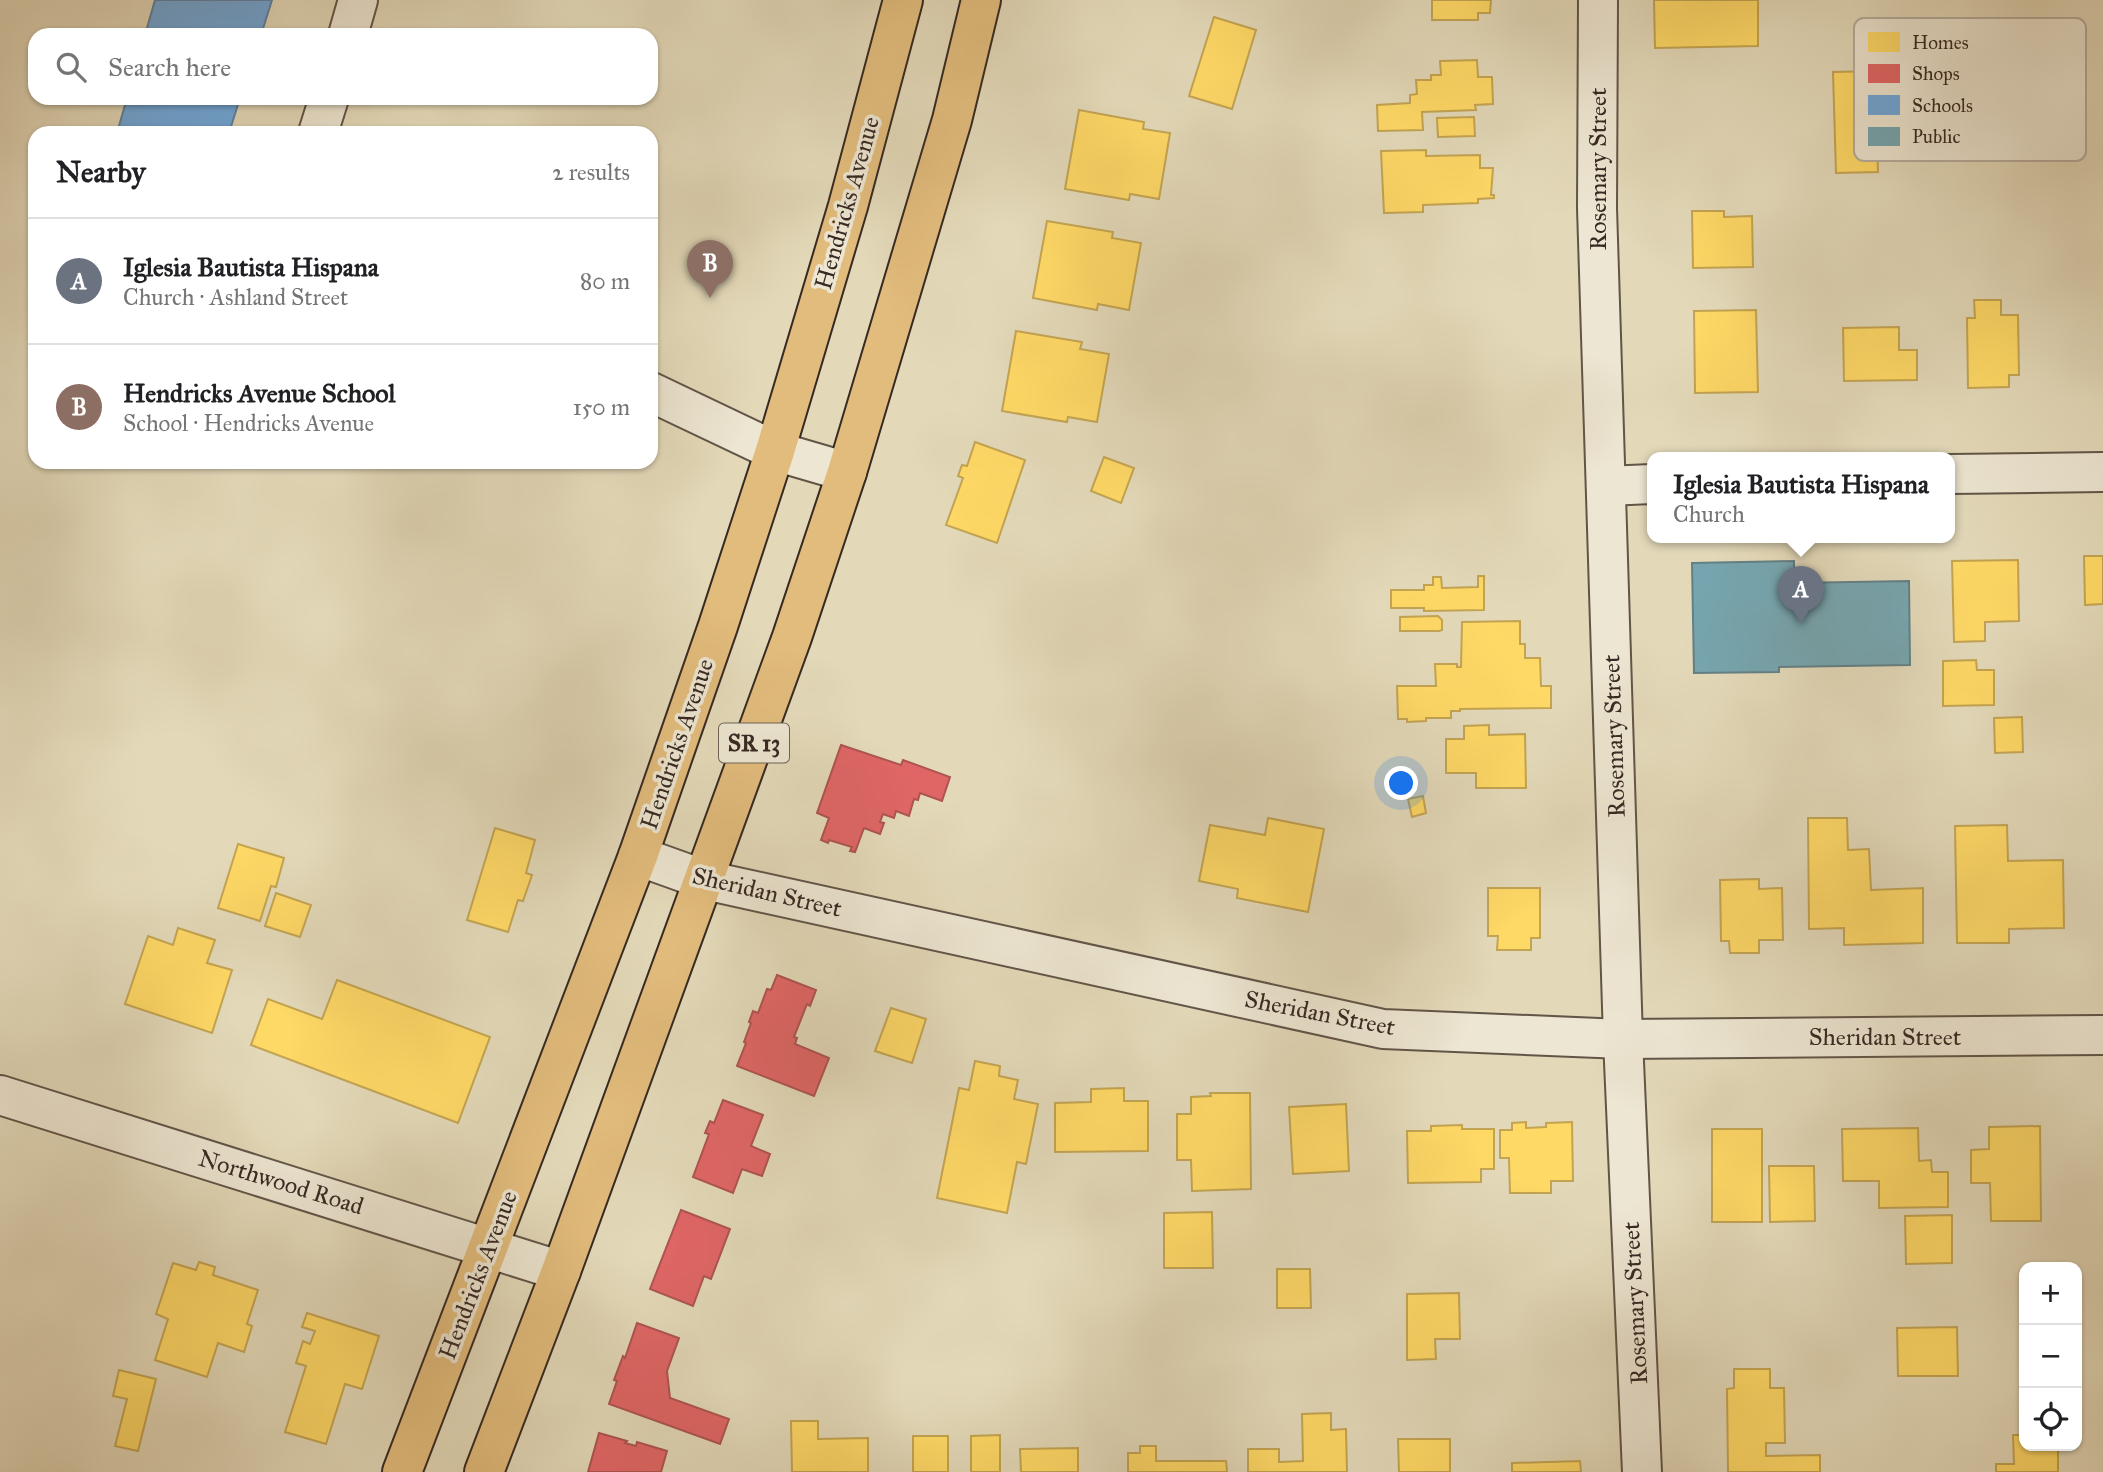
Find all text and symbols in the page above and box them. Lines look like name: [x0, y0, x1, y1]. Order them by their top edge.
legend: [1854, 18, 2086, 161]
search box: [28, 28, 658, 105]
text: Homes: [1912, 31, 1969, 54]
icon: search: [52, 48, 90, 86]
text: Search here: [108, 51, 231, 83]
text: Shops: [1912, 62, 1960, 85]
street label: Rosemary Street: [1583, 87, 1613, 251]
text: Schools: [1912, 94, 1973, 117]
street label: Hendricks Avenue: [808, 113, 886, 293]
text: Public: [1912, 125, 1960, 148]
text: Nearby: [56, 154, 146, 190]
text: 2 results: [552, 158, 630, 186]
pin: B: [687, 240, 733, 298]
text: Iglesia Bautista Hispana: [123, 251, 379, 283]
text: A: [71, 267, 87, 295]
text: 80 m: [580, 267, 630, 295]
text: Church · Ashland Street: [123, 283, 348, 311]
text: Hendricks Avenue School: [123, 377, 396, 409]
text: B: [71, 393, 87, 421]
text: 150 m: [573, 393, 630, 421]
text: School · Hendricks Avenue: [123, 409, 374, 437]
popup: [1647, 452, 1955, 543]
text: Iglesia Bautista Hispana: [1673, 468, 1929, 500]
text: Church: [1673, 500, 1745, 528]
pin: A: [1778, 566, 1824, 624]
street label: Rosemary Street: [1596, 653, 1632, 818]
street label: Hendricks Avenue: [634, 655, 720, 833]
road number: SR 13: [719, 723, 789, 762]
your location: [1384, 766, 1418, 800]
street label: Sheridan Street: [689, 860, 845, 924]
street label: Sheridan Street: [1242, 984, 1398, 1042]
street label: Sheridan Street: [1809, 1022, 1962, 1052]
street label: Northwood Road: [195, 1143, 367, 1221]
street label: Hendricks Avenue: [432, 1186, 524, 1364]
street label: Rosemary Street: [1616, 1220, 1654, 1385]
map controls: [2019, 1262, 2082, 1451]
button: +: [2019, 1262, 2082, 1325]
button: −: [2019, 1325, 2082, 1388]
button: locate: [2019, 1388, 2082, 1451]

